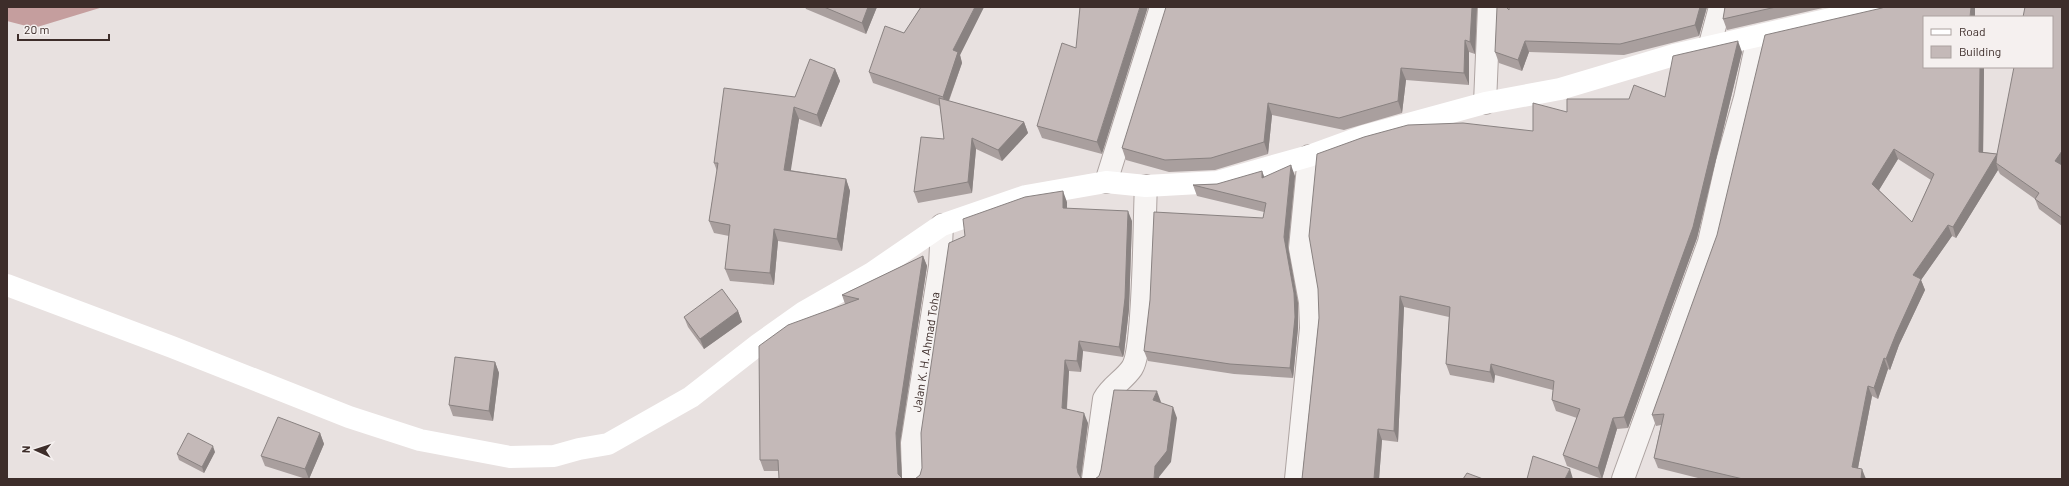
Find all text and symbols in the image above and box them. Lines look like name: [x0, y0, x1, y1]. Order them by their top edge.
scale bar: [18, 16, 109, 42]
legend: [1923, 16, 2053, 68]
text: 20 m: [24, 22, 50, 36]
text: Road: [1959, 24, 1986, 38]
text: Building: [1959, 44, 2001, 58]
street label: Jalan K. H. Ahmad Toha: [909, 291, 942, 413]
north arrow: [16, 430, 56, 470]
text: N: [19, 445, 32, 453]

